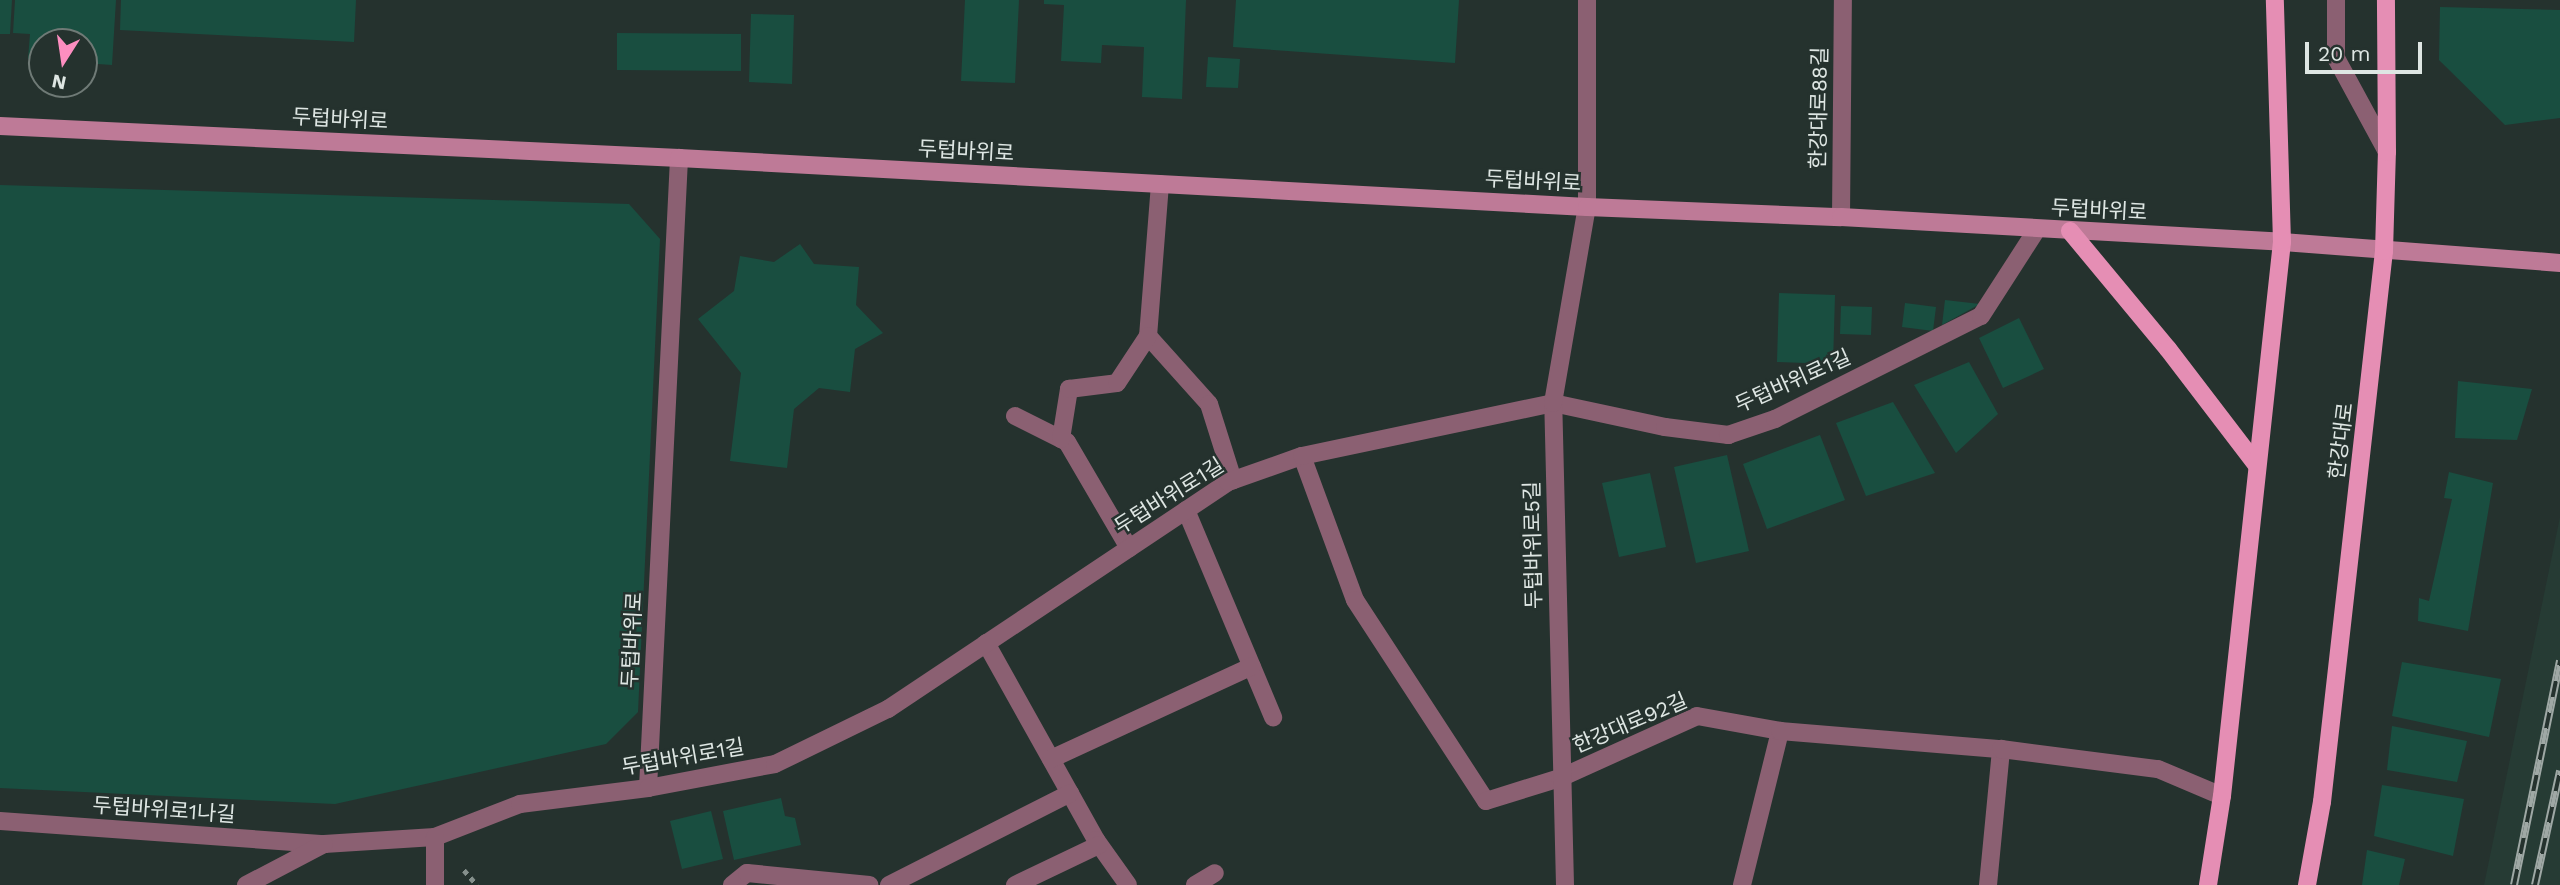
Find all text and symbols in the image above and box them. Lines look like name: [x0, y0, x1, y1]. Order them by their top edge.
north arrow: [28, 28, 98, 98]
scale bar: [2308, 28, 2425, 72]
text: 20 m: [2318, 41, 2370, 66]
street label: 한강대로88길: [1805, 47, 1833, 169]
text: N: [50, 69, 68, 95]
street label: 두텁바위로: [291, 104, 389, 134]
street label: 두텁바위로: [917, 136, 1015, 166]
street label: 두텁바위로: [1484, 166, 1582, 196]
street label: 두텁바위로: [2050, 195, 2148, 225]
street label: 두텁바위로1길: [1731, 344, 1855, 418]
street label: 한강대로: [2324, 401, 2358, 481]
street label: 두텁바위로1길: [1110, 452, 1228, 540]
street label: 두텁바위로5길: [1519, 481, 1547, 609]
street label: 두텁바위로: [617, 591, 647, 689]
street label: 한강대로92길: [1569, 688, 1691, 758]
street label: 두텁바위로1길: [620, 734, 746, 780]
street label: 두텁바위로1나길: [92, 792, 236, 828]

